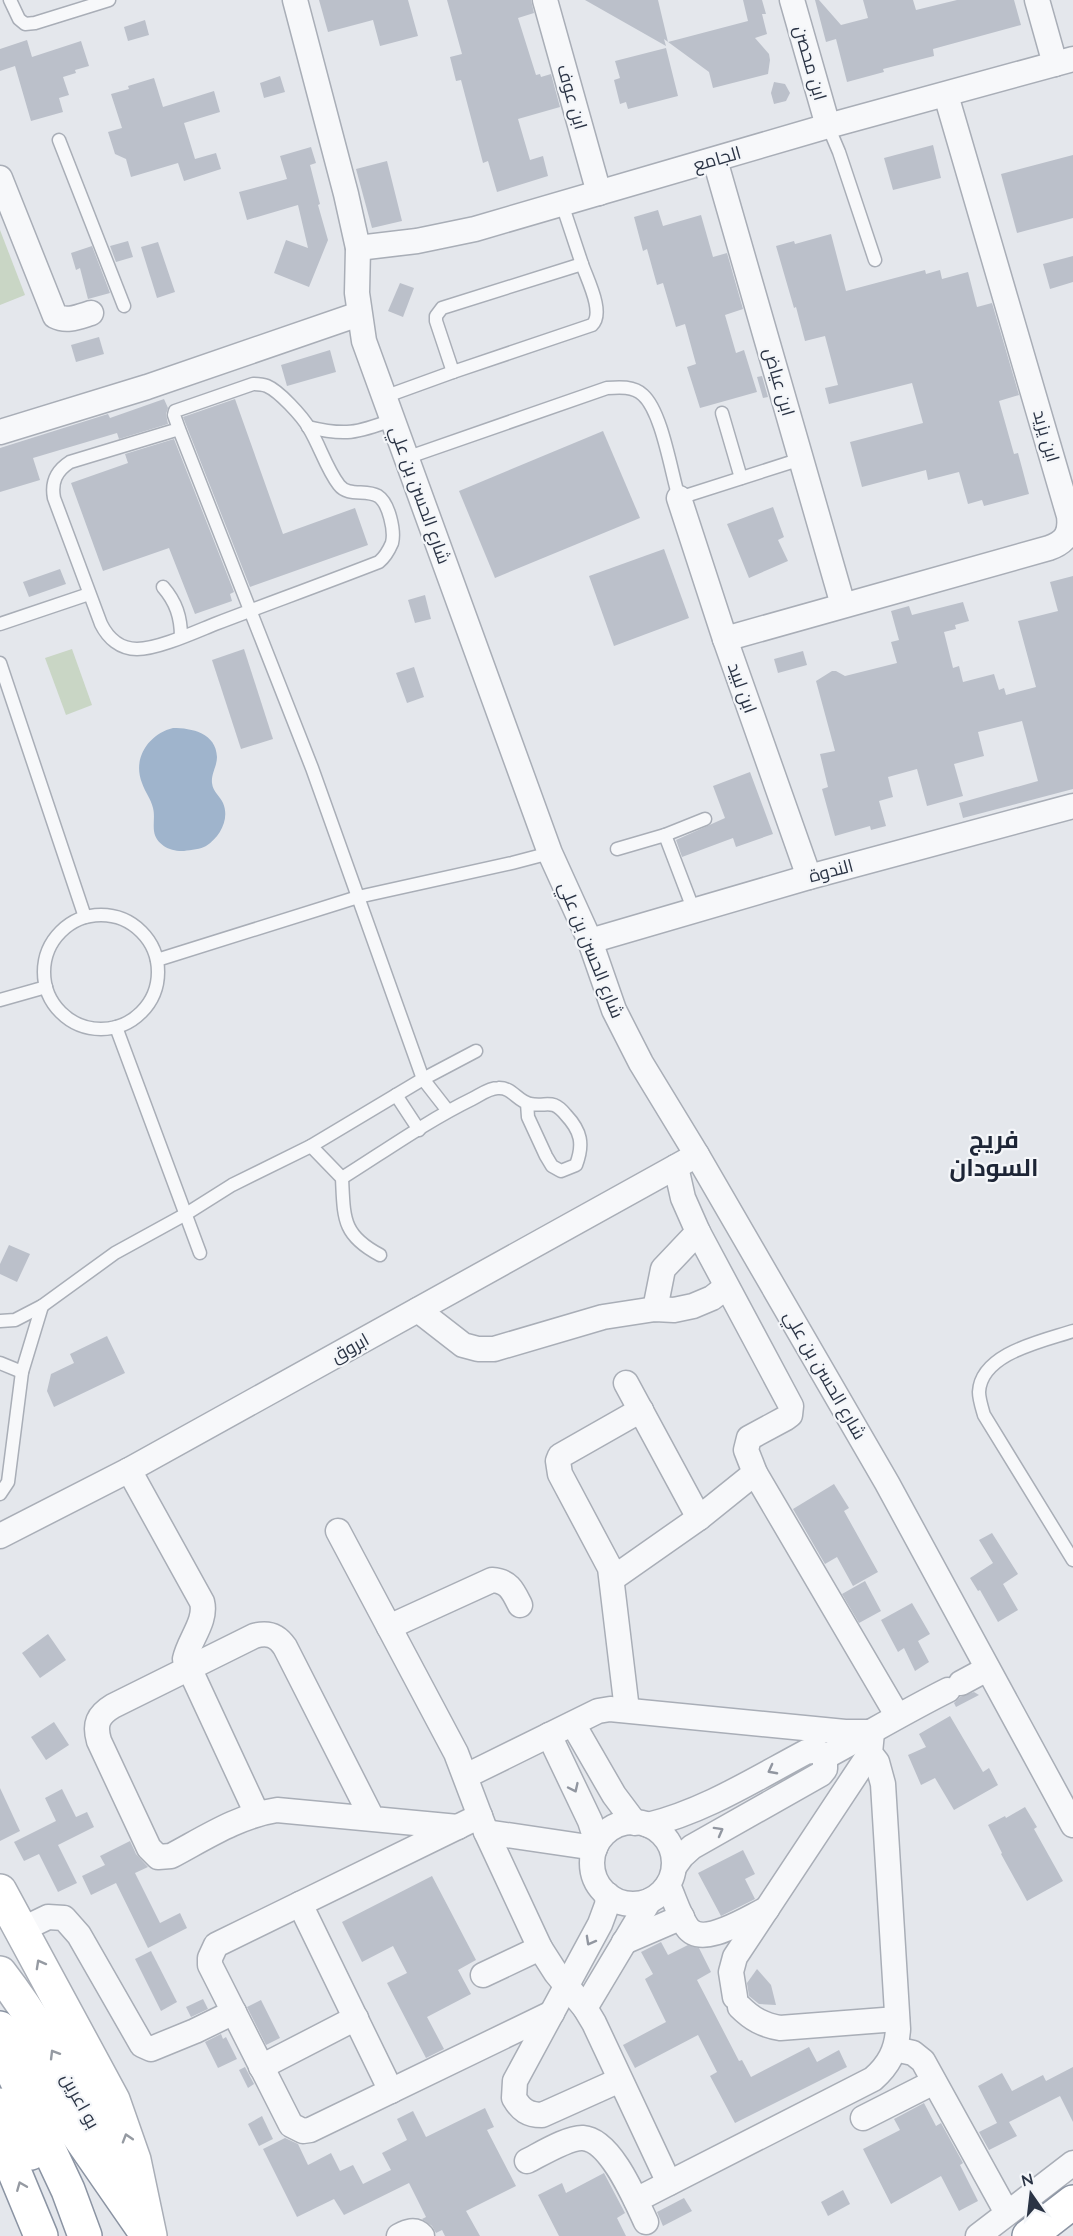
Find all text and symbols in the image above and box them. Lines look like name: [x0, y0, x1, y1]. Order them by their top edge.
street label: ابن محصن: [789, 23, 832, 103]
street label: ابن عوف: [552, 62, 593, 132]
street label: الجامع: [690, 141, 744, 177]
street label: ابن عياض: [759, 345, 800, 419]
street label: ابن يزيد: [1028, 407, 1065, 465]
street label: شارع الحسن بن علي: [382, 423, 456, 568]
street label: ابن لبيد: [723, 659, 762, 716]
street label: الندوة: [806, 854, 856, 887]
street label: شارع الحسن بن علي: [551, 878, 629, 1022]
district label: فريج السودان: [950, 1124, 1038, 1182]
street label: شارع الحسن بن علي: [777, 1306, 872, 1445]
street label: ابروق: [327, 1328, 373, 1368]
one-way arrow: [768, 1763, 778, 1774]
one-way arrow: [567, 1782, 579, 1793]
one-way arrow: [713, 1827, 723, 1838]
one-way arrow: [586, 1935, 597, 1945]
one-way arrow: [36, 1960, 47, 1971]
one-way arrow: [49, 2050, 61, 2060]
street label: بو اعرين: [56, 2069, 105, 2133]
one-way arrow: [122, 2133, 134, 2144]
north arrow: [1001, 2164, 1061, 2224]
text: N: [1019, 2168, 1035, 2191]
one-way arrow: [16, 2182, 28, 2193]

